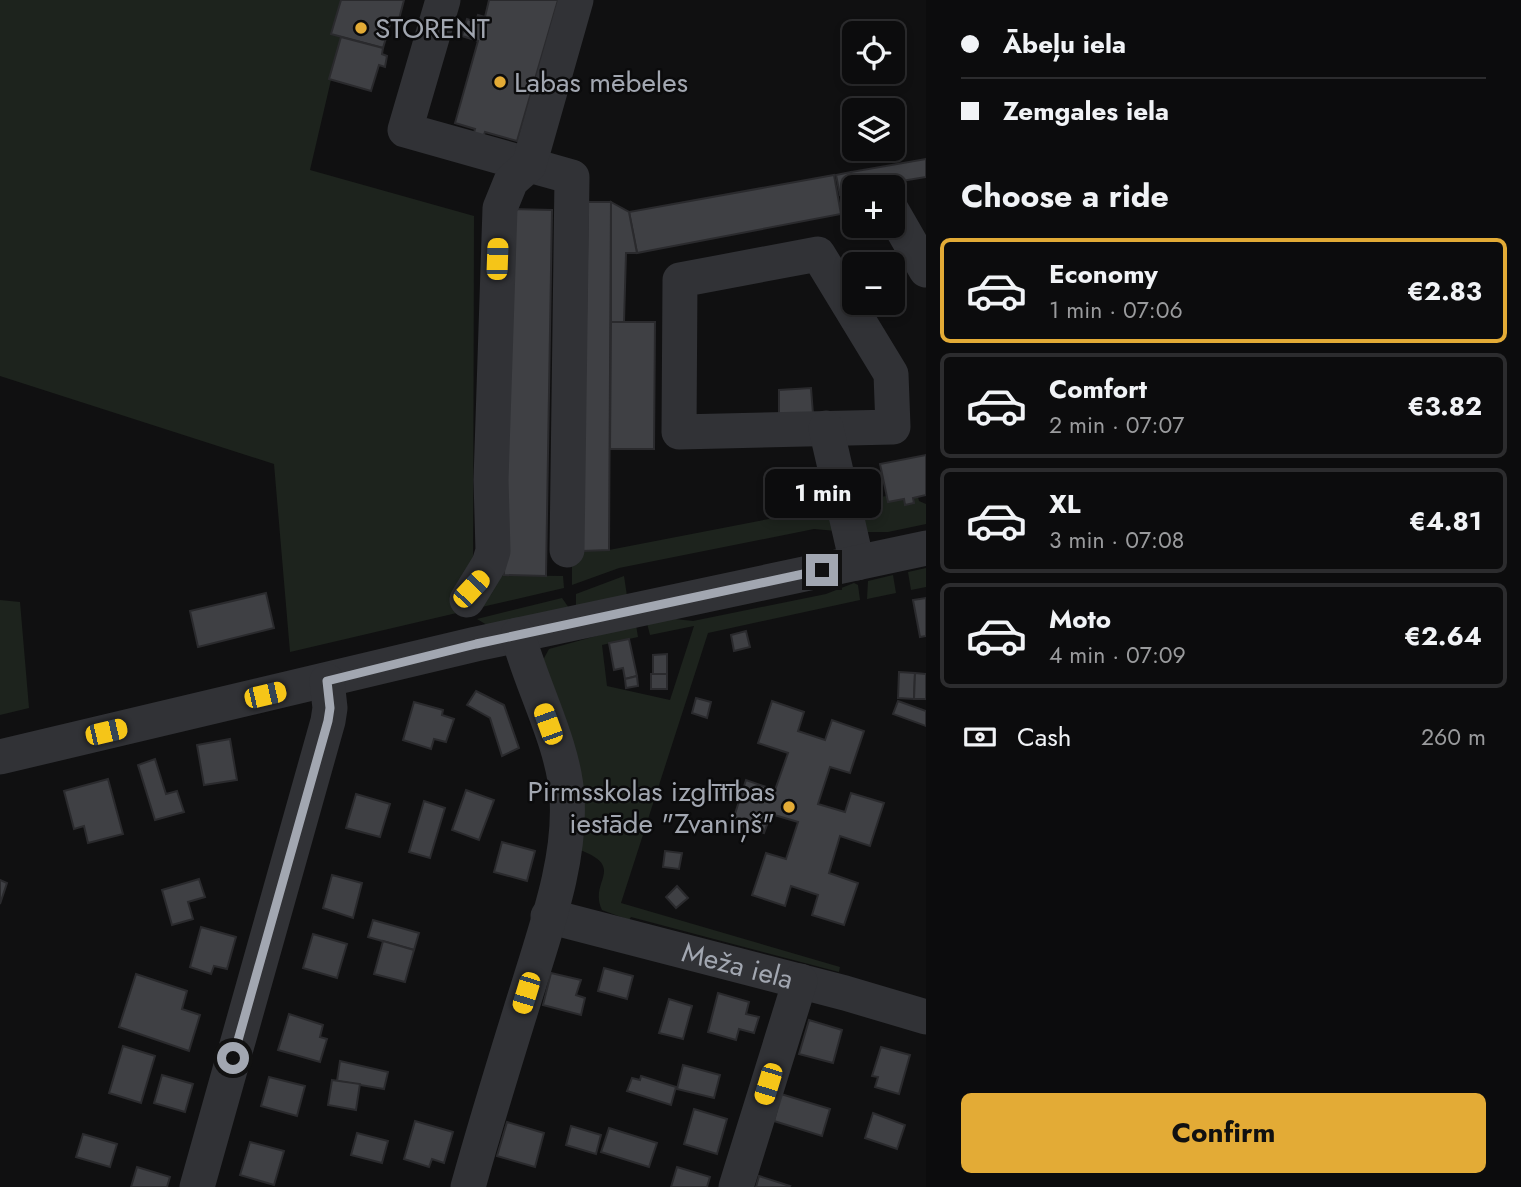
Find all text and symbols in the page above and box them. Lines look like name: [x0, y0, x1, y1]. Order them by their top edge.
place label: STORENT: [375, 8, 490, 49]
marker: STORENT: [353, 20, 369, 36]
map controls: [842, 21, 905, 315]
button: locate: [842, 21, 905, 84]
text: Ābeļu iela: [1003, 25, 1126, 63]
place label: Labas mēbeles: [514, 62, 688, 103]
marker: Labas mēbeles: [492, 74, 508, 90]
text: Zemgales iela: [1003, 92, 1169, 130]
button: layers: [842, 98, 905, 161]
text: Choose a ride: [961, 173, 1169, 219]
button: +: [842, 175, 905, 238]
car: [486, 238, 509, 280]
button: −: [842, 252, 905, 315]
text: Economy: [1049, 255, 1158, 293]
icon: car: [965, 259, 1028, 322]
text: €2.83: [1407, 272, 1482, 310]
text: 1 min · 07:06: [1049, 293, 1183, 327]
text: Comfort: [1049, 370, 1147, 408]
icon: car: [965, 374, 1028, 437]
text: €3.82: [1407, 387, 1482, 425]
text: 2 min · 07:07: [1049, 408, 1184, 442]
callout: 1 min: [764, 468, 880, 518]
text: 1 min: [794, 476, 852, 510]
text: XL: [1049, 485, 1081, 523]
icon: car: [965, 489, 1028, 552]
text: €4.81: [1409, 502, 1482, 540]
text: 3 min · 07:08: [1049, 523, 1184, 557]
route end: [806, 554, 838, 586]
car: [449, 566, 494, 612]
text: Moto: [1049, 600, 1111, 638]
icon: car: [965, 604, 1028, 667]
text: €2.64: [1404, 617, 1482, 655]
text: 4 min · 07:09: [1049, 638, 1186, 672]
car: [243, 680, 288, 710]
car: [531, 701, 566, 747]
car: [84, 717, 129, 747]
icon: cash: [961, 718, 999, 756]
text: Cash: [1017, 718, 1071, 756]
text: 260 m: [1421, 720, 1486, 754]
place label: Pirmsskolas izglītības iestāde "Zvaniņš": [527, 771, 775, 844]
marker: Pirmsskolas izglītības iestāde "Zvaniņš": [781, 799, 797, 815]
street label: Meža iela: [678, 932, 798, 1000]
car: [510, 970, 543, 1016]
route start: [217, 1042, 249, 1074]
car: [752, 1061, 785, 1107]
button: Confirm: [961, 1093, 1486, 1173]

